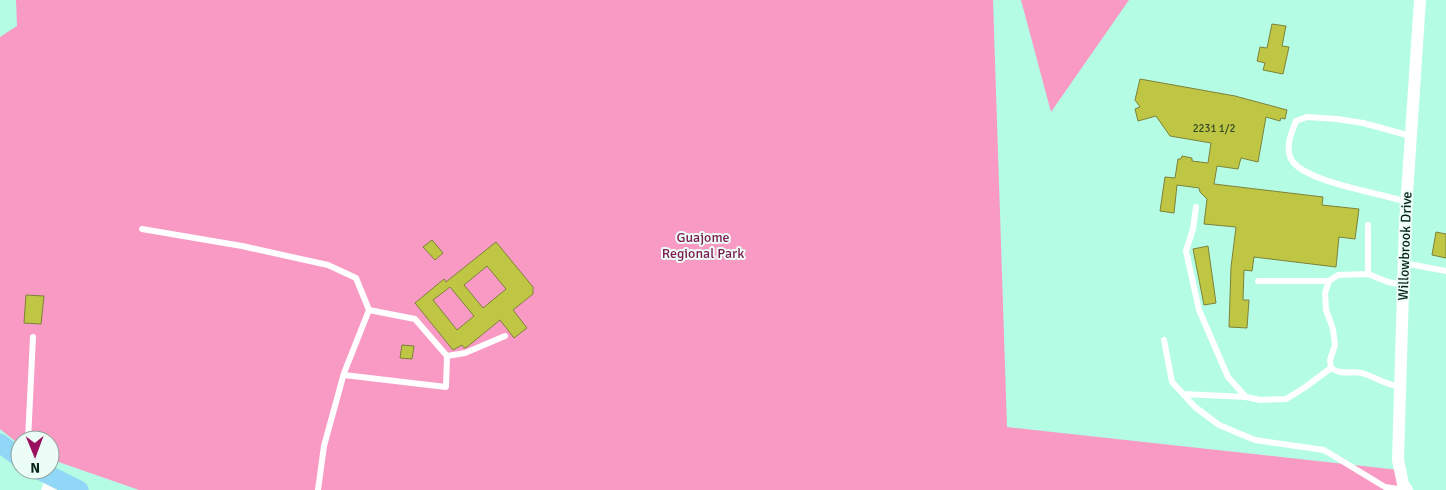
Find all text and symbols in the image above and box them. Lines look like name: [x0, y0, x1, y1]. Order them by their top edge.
house number: 2231 1/2: [1193, 122, 1235, 135]
street label: Willowbrook Drive: [1395, 191, 1415, 301]
park label: Guajome Regional Park: [662, 229, 744, 262]
north arrow: [10, 430, 60, 480]
text: N: [30, 459, 40, 476]

